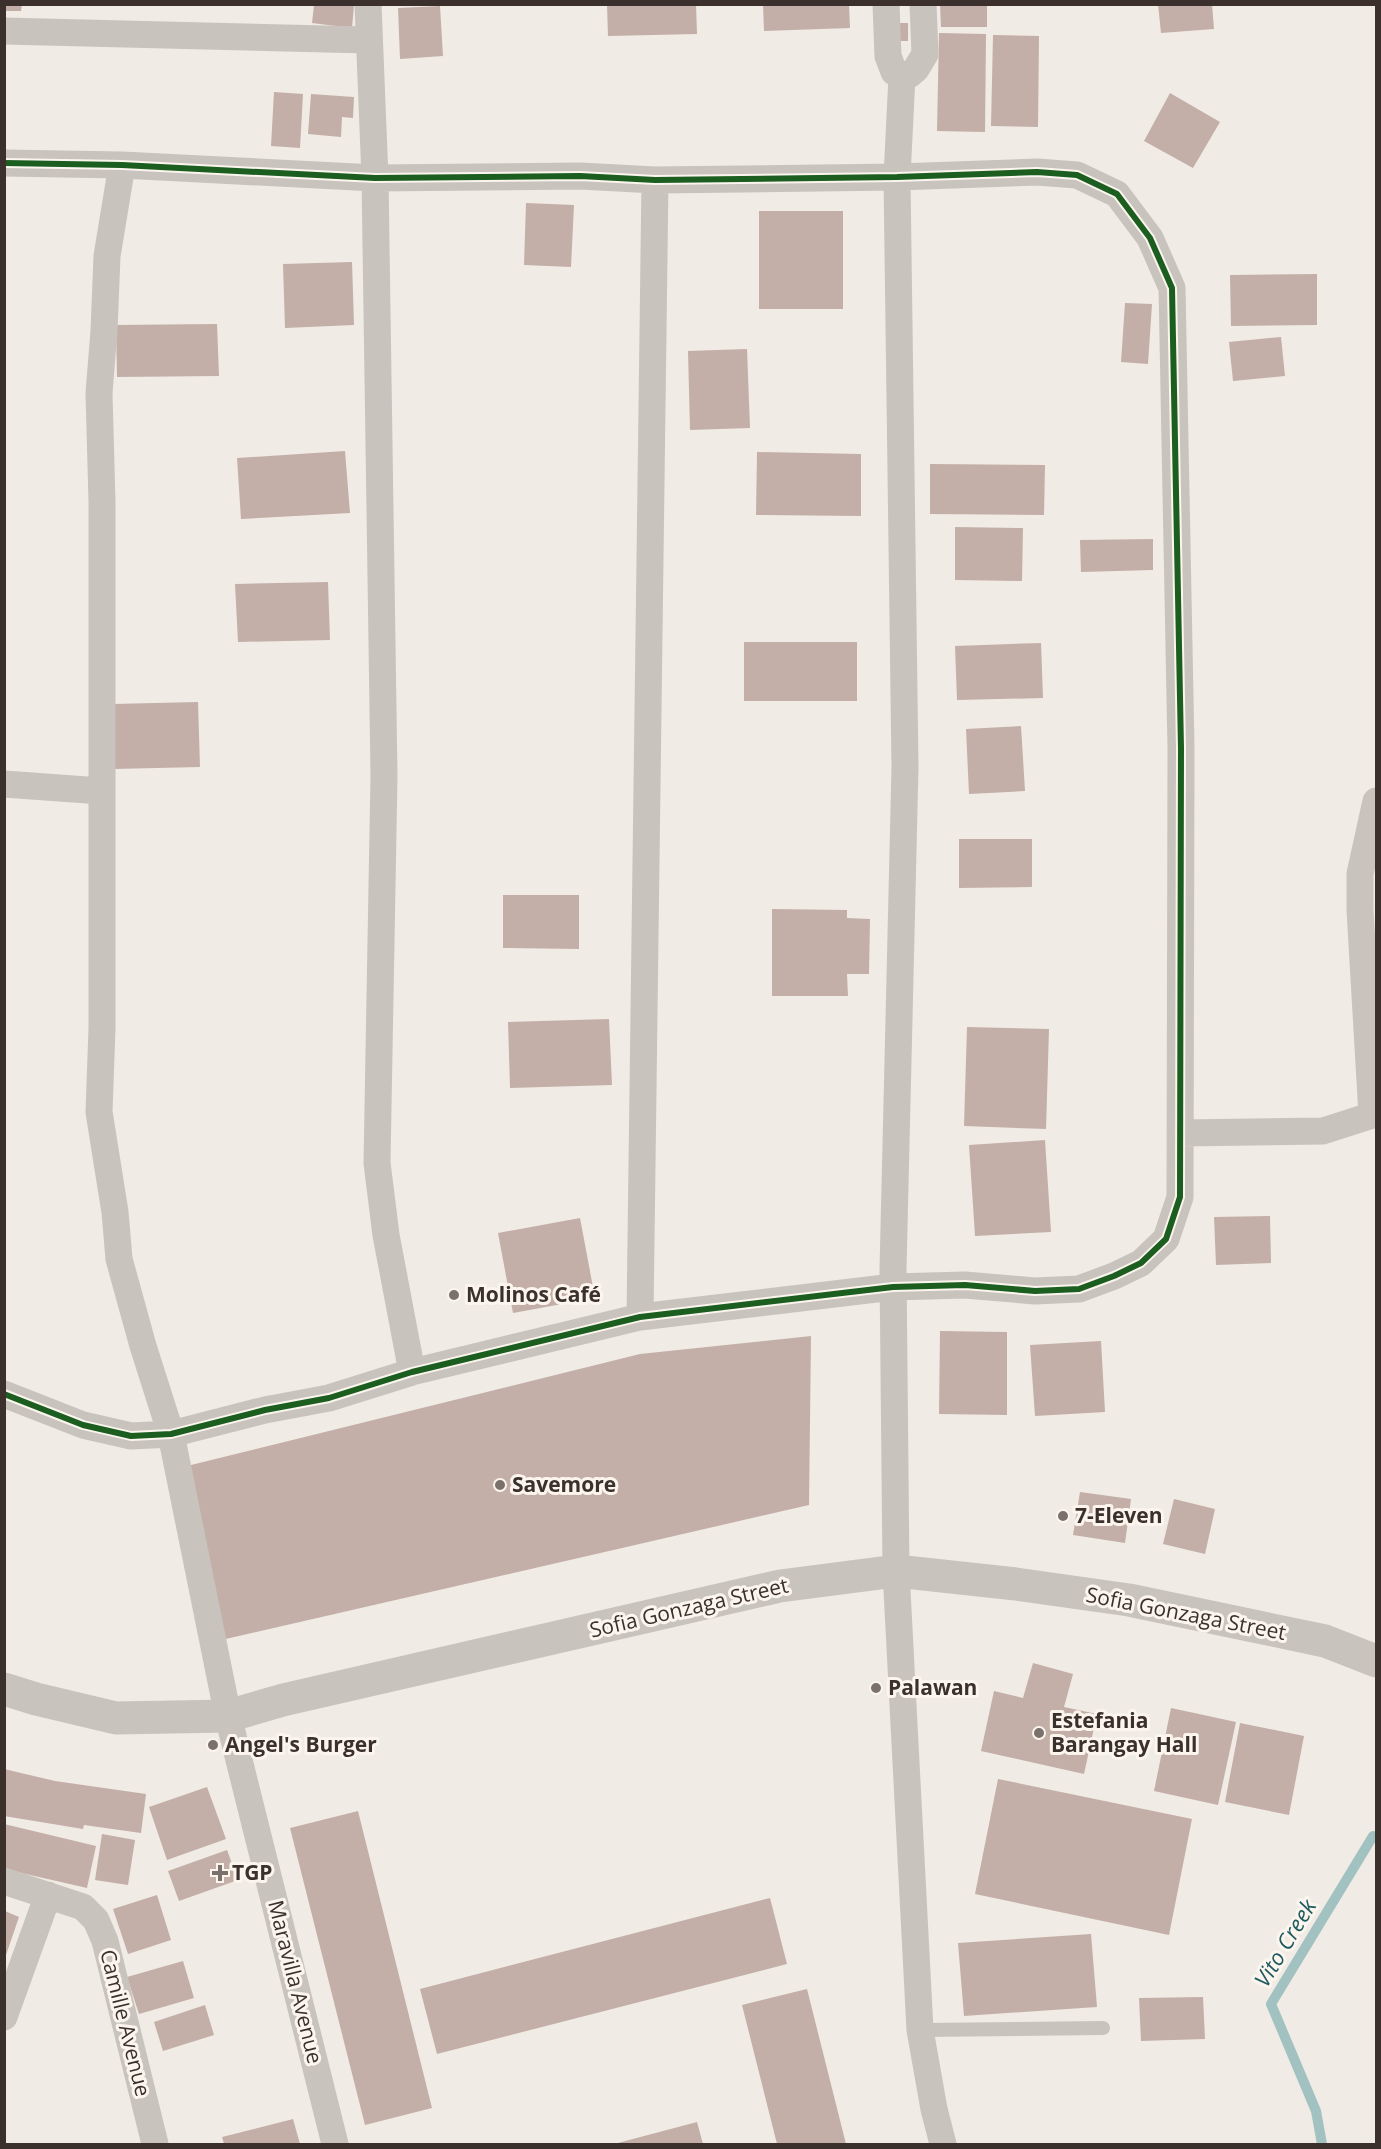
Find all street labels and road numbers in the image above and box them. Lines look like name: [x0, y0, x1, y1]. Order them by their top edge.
street label: Sofia Gonzaga Street: [587, 1571, 791, 1644]
street label: Sofia Gonzaga Street: [1084, 1580, 1289, 1646]
street label: Maravilla Avenue: [262, 1897, 330, 2066]
street label: Camille Avenue: [94, 1946, 158, 2099]

